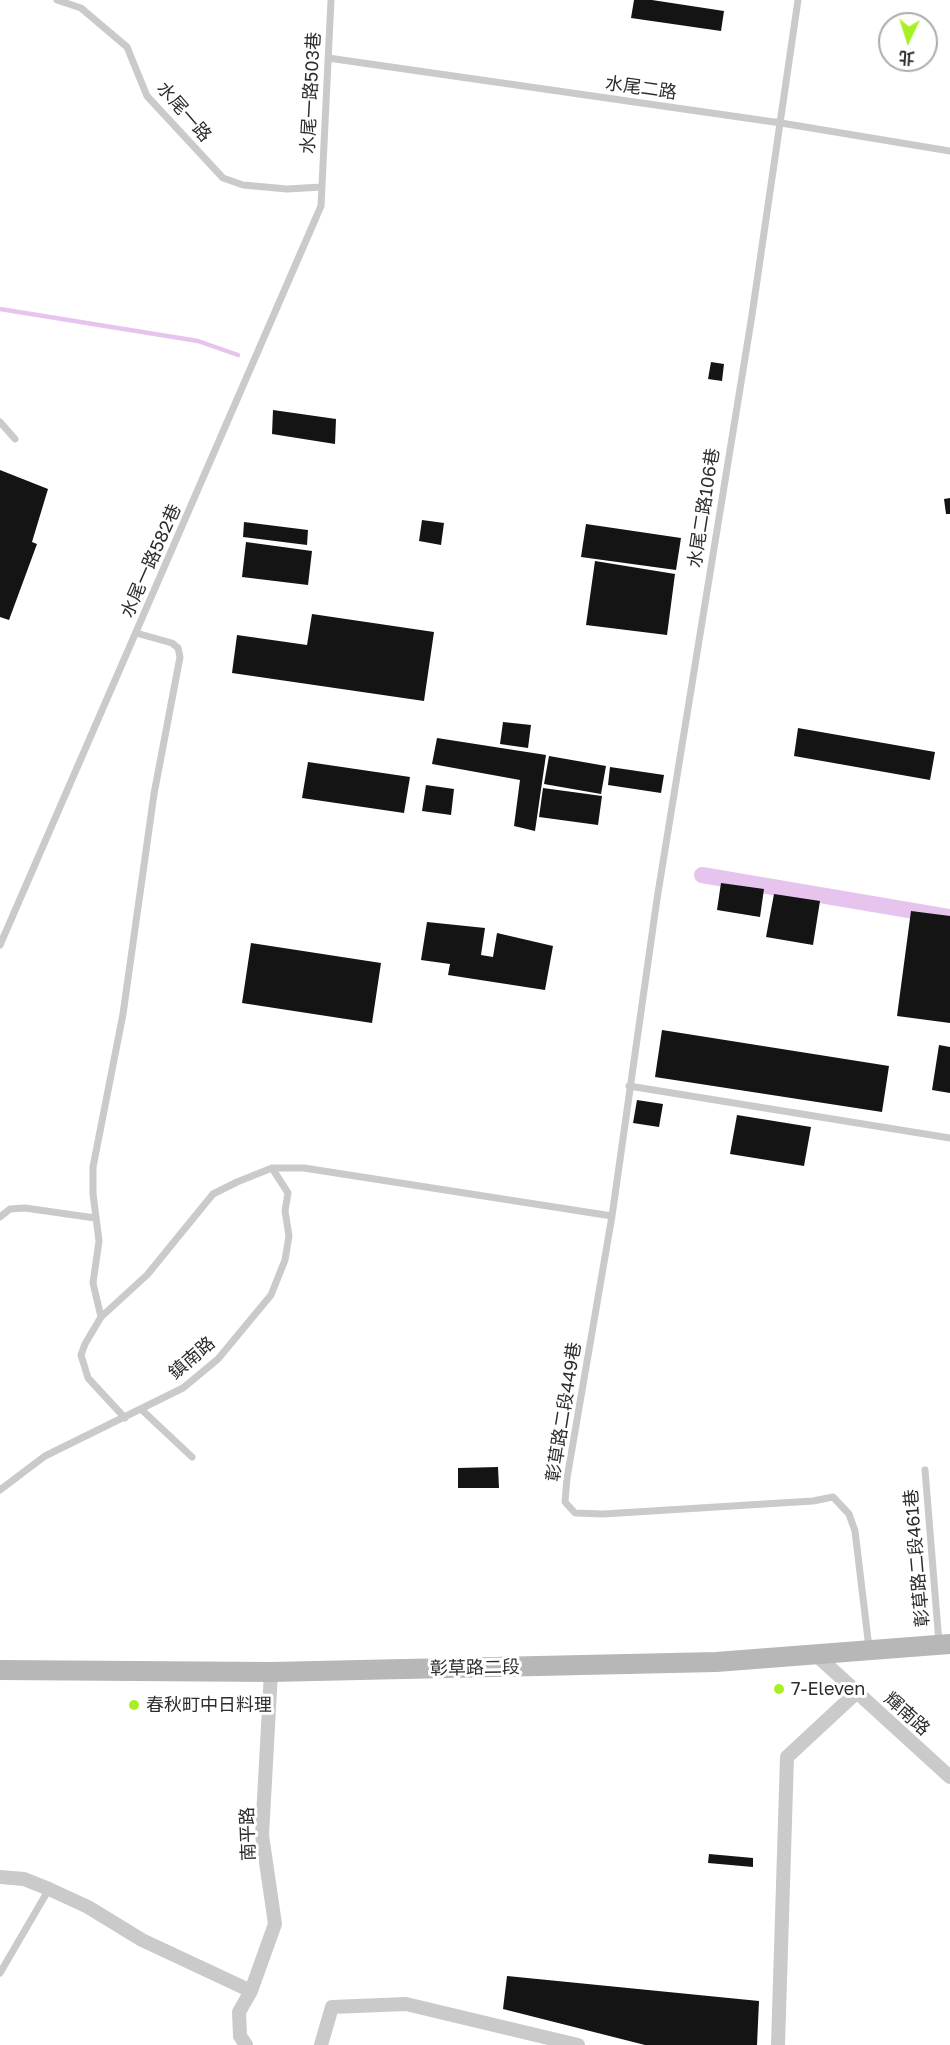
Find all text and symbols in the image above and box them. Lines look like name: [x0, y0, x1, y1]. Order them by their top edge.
north arrow: [878, 12, 938, 72]
street label: 水尾一路503巷: [297, 31, 325, 155]
text: 北: [898, 47, 916, 68]
street label: 水尾二路: [604, 72, 678, 104]
street label: 水尾一路: [152, 78, 216, 146]
street label: 水尾二路106巷: [684, 447, 724, 569]
street label: 水尾一路582巷: [116, 501, 186, 621]
street label: 鎮南路: [165, 1332, 219, 1384]
street label: 彰草路二段449巷: [542, 1341, 586, 1483]
street label: 彰草路二段461巷: [900, 1488, 934, 1628]
street label: 彰草路二段: [430, 1656, 520, 1680]
place label: 7-Eleven: [791, 1678, 865, 1700]
marker: 7-Eleven: [772, 1682, 786, 1696]
street label: 輝南路: [880, 1688, 934, 1740]
place label: 春秋町中日料理: [146, 1694, 272, 1716]
marker: 春秋町中日料理: [127, 1698, 141, 1712]
street label: 南平路: [236, 1807, 260, 1861]

